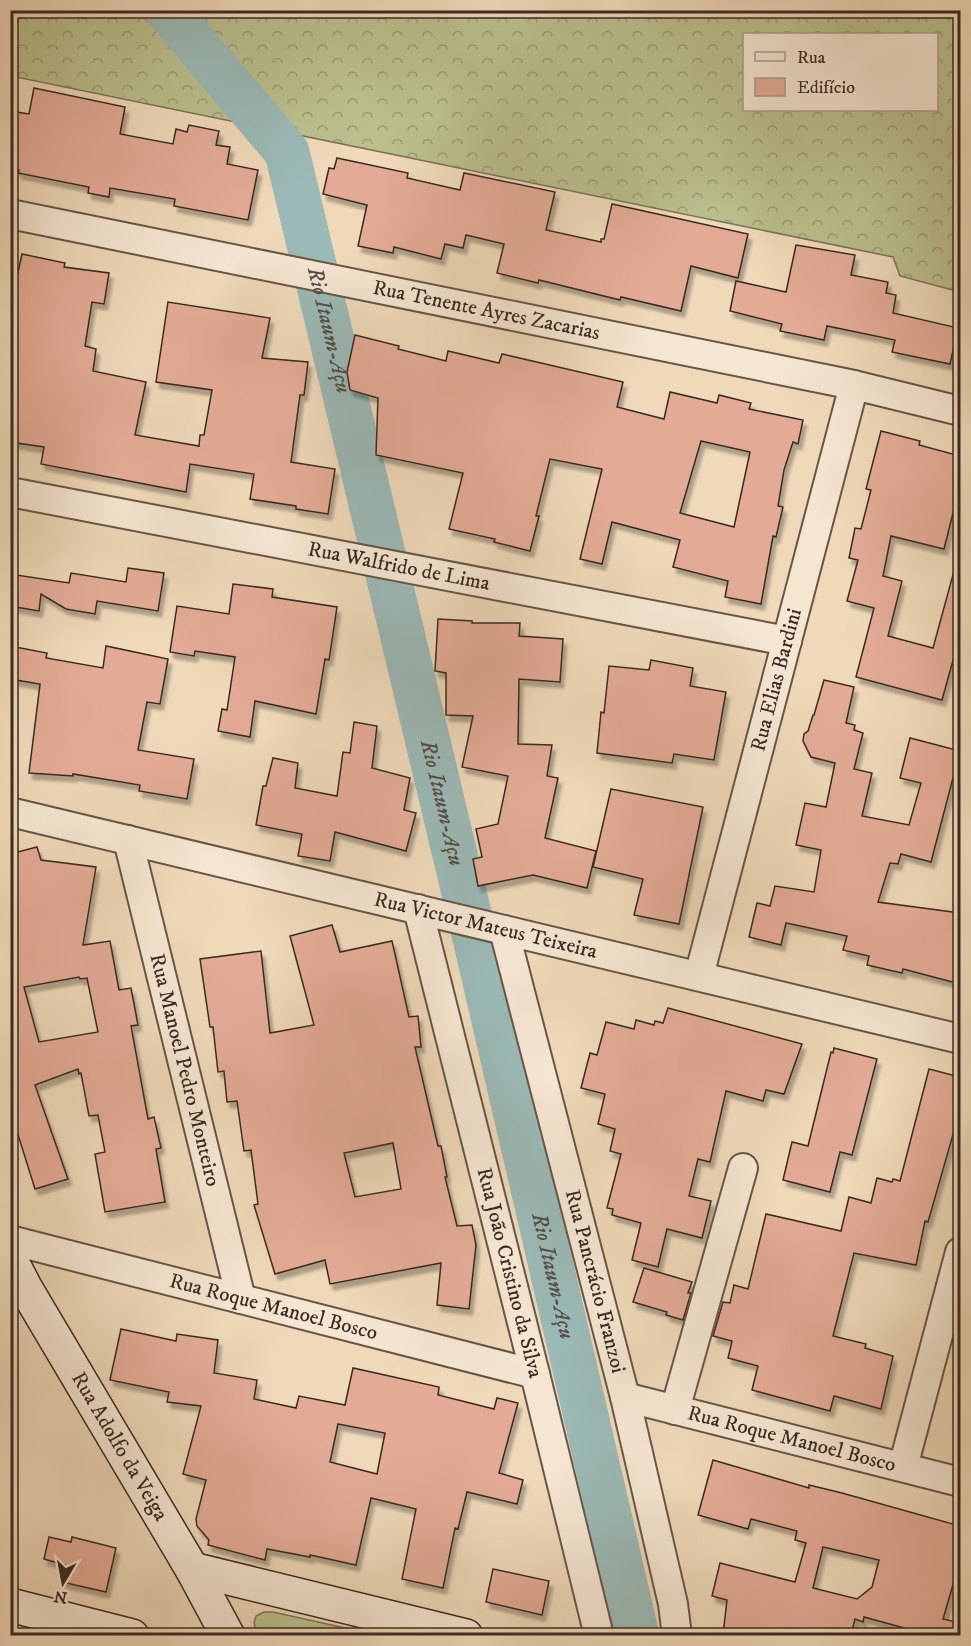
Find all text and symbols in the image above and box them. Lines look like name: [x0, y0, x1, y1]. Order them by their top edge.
legend: [743, 33, 938, 111]
text: Rua: [797, 47, 826, 69]
text: Edifício: [797, 77, 855, 99]
water label: Rio Itaum-Açu: [301, 263, 358, 396]
street label: Rua Tenente Ayres Zacarias: [371, 275, 602, 346]
street label: Rua Walfrido de Lima: [306, 536, 492, 597]
street label: Rua Elias Bardini: [745, 606, 808, 754]
water label: Rio Itaum-Açu: [414, 736, 471, 869]
street label: Rua Victor Mateus Teixeira: [371, 886, 600, 965]
street label: Rua Manoel Pedro Monteiro: [143, 951, 226, 1189]
street label: Rua João Cristino da Silva: [471, 1165, 548, 1381]
street label: Rua Pancrácio Franzoi: [559, 1187, 631, 1376]
water label: Rio Itaum-Açu: [525, 1209, 581, 1342]
street label: Rua Roque Manoel Bosco: [167, 1268, 380, 1346]
street label: Rua Adolfo da Veiga: [65, 1367, 174, 1526]
street label: Rua Roque Manoel Bosco: [685, 1400, 899, 1478]
north arrow: [33, 1553, 93, 1613]
text: N: [52, 1586, 69, 1608]

